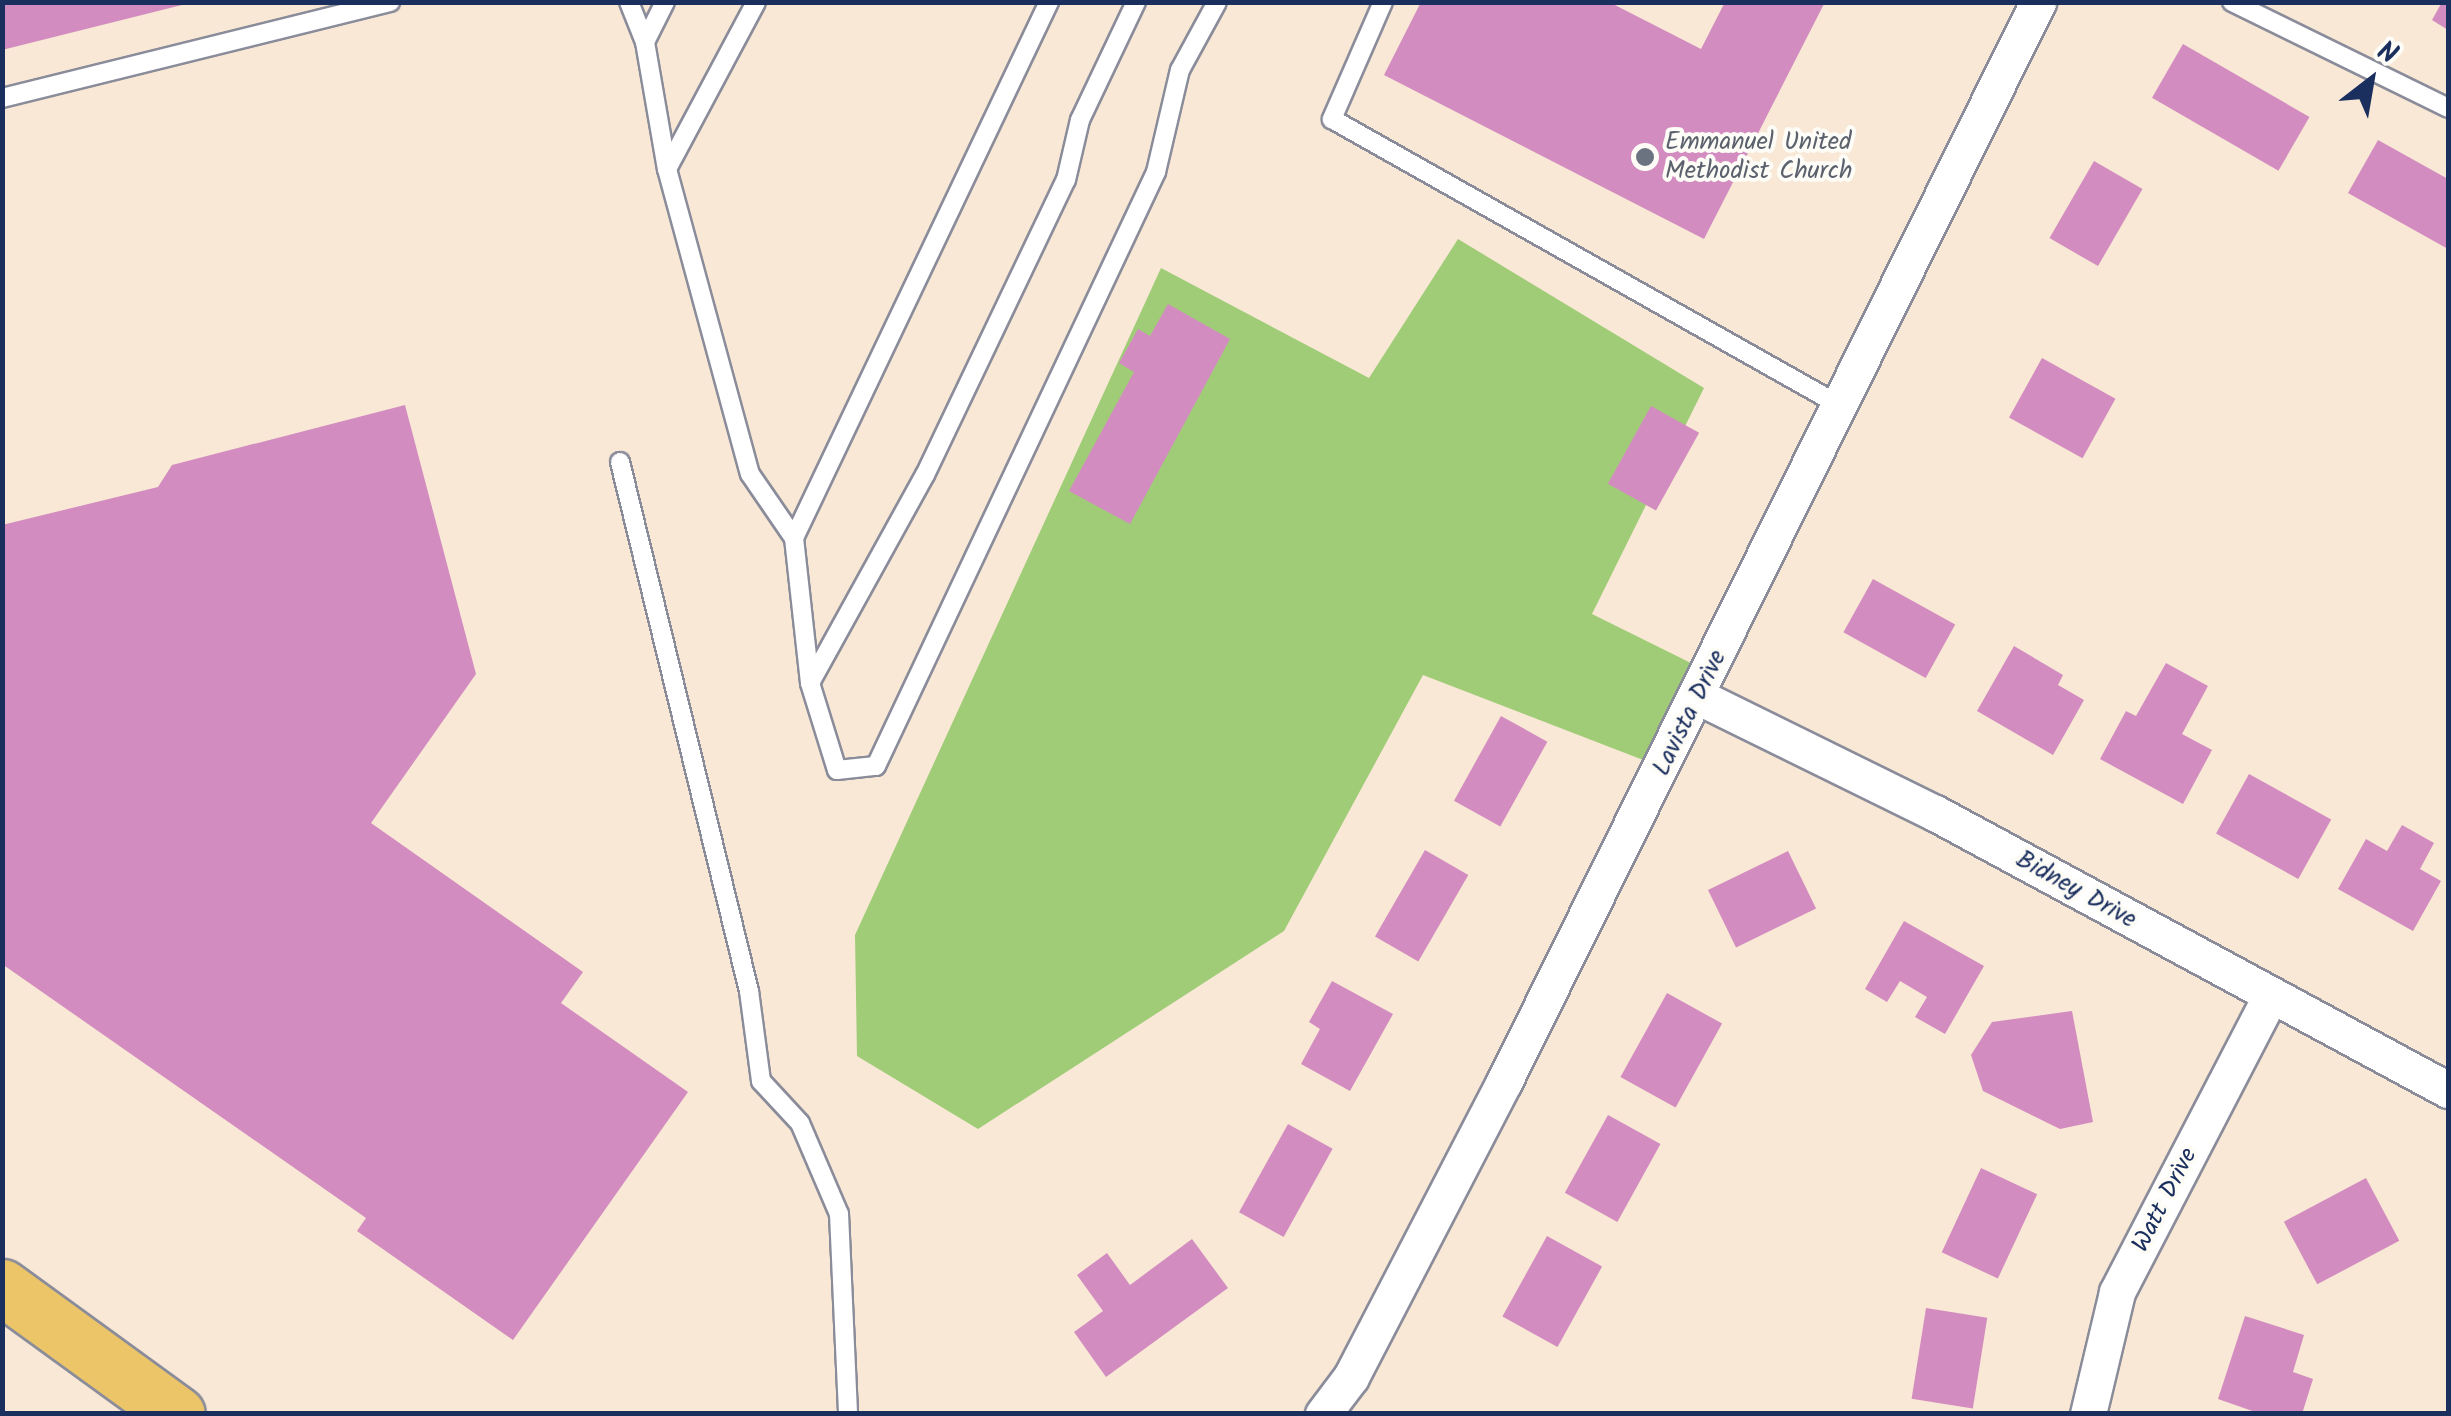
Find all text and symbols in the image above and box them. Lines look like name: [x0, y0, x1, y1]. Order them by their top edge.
north arrow: [2321, 30, 2421, 130]
text: N: [2368, 30, 2406, 78]
place label: Emmanuel United Methodist Church: [1665, 128, 1852, 187]
marker: Emmanuel United Methodist Church: [1634, 146, 1656, 168]
street label: Lavista Drive: [1647, 645, 1733, 781]
street label: Bidney Drive: [2011, 845, 2141, 935]
street label: Watt Drive: [2126, 1143, 2204, 1257]

